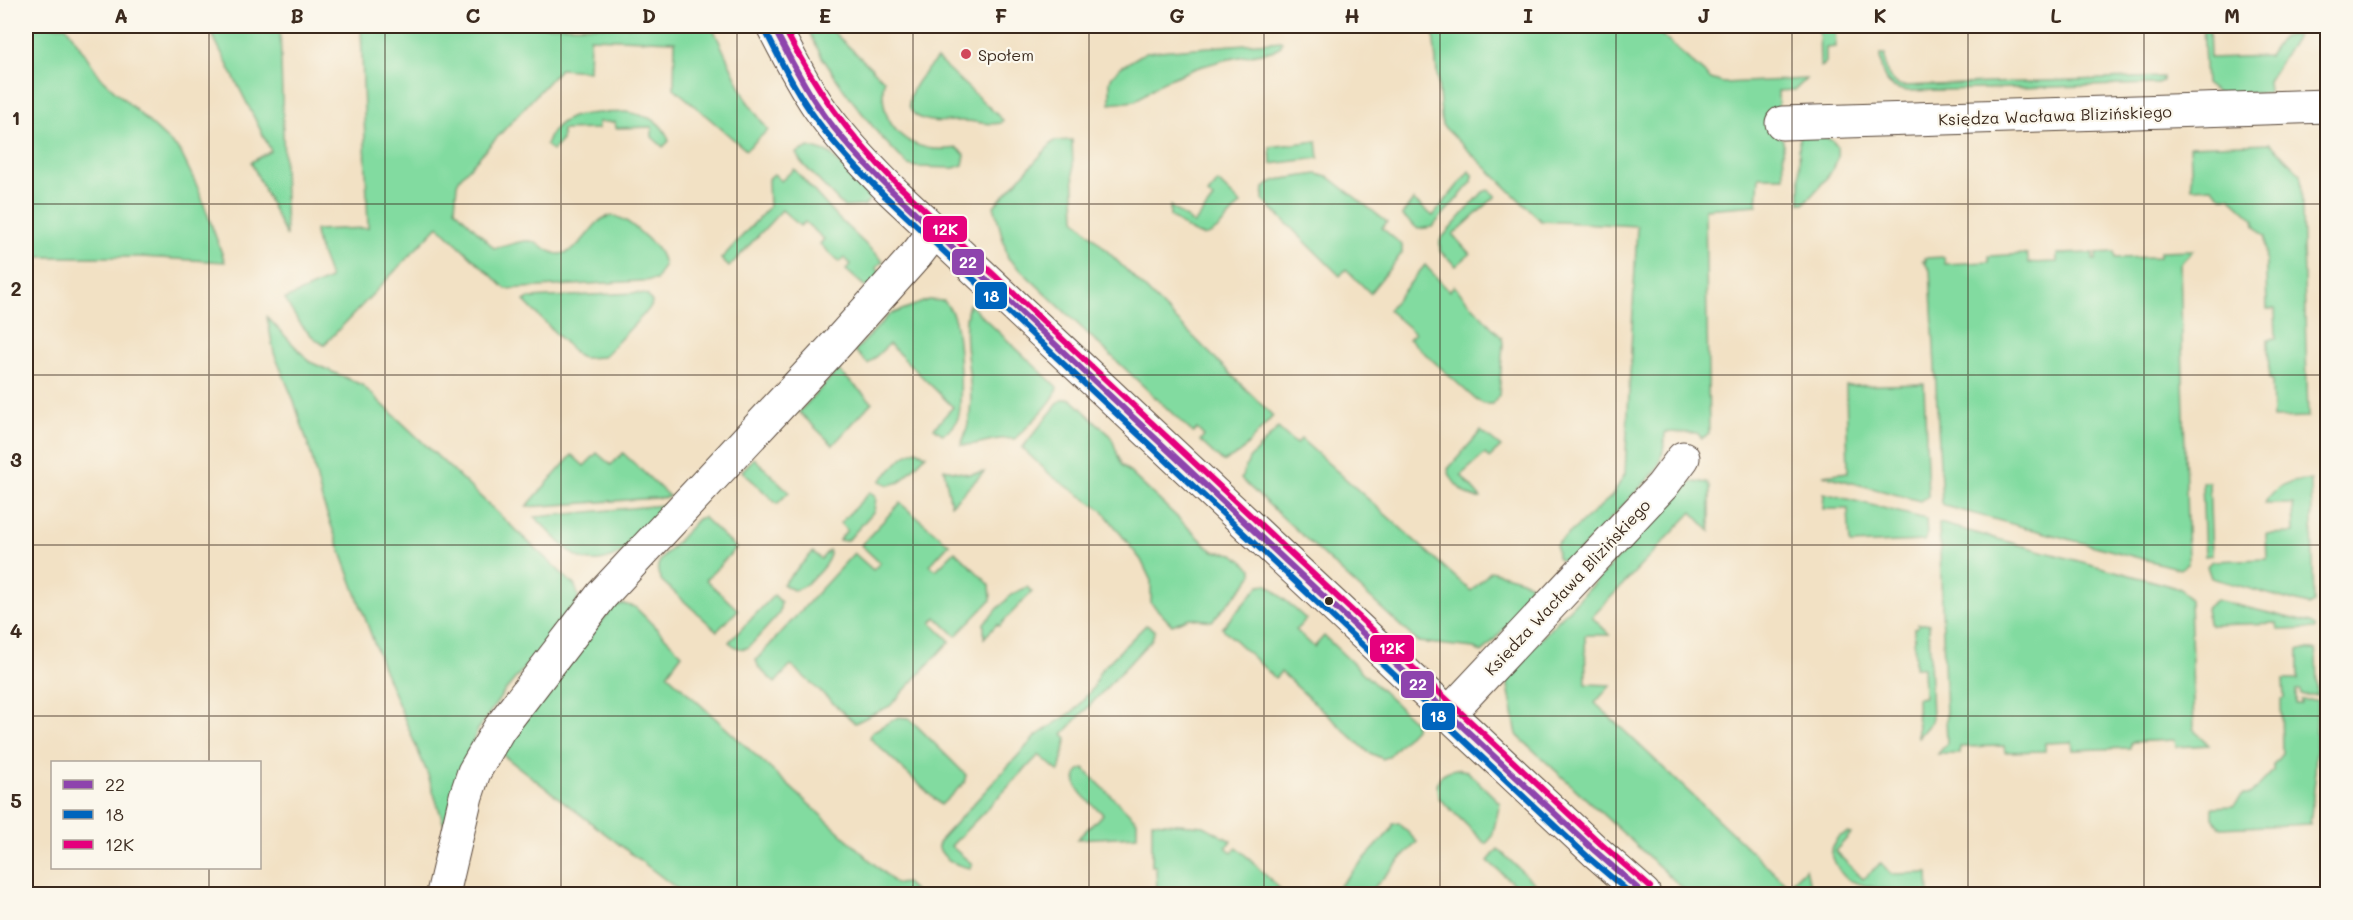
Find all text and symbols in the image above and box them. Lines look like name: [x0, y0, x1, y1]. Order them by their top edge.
text: A: [114, 2, 128, 28]
text: B: [290, 2, 304, 28]
text: C: [466, 2, 481, 28]
text: D: [642, 2, 656, 28]
text: E: [819, 2, 831, 28]
text: F: [995, 2, 1008, 28]
text: G: [1169, 2, 1185, 28]
text: H: [1344, 2, 1360, 28]
text: I: [1523, 2, 1533, 28]
text: J: [1697, 2, 1711, 28]
text: K: [1873, 2, 1887, 28]
text: L: [2050, 2, 2062, 28]
text: M: [2224, 2, 2240, 28]
place label: Społem: [978, 44, 1034, 65]
marker: Społem: [959, 47, 973, 61]
street label: Księdza Wacława Blizińskiego: [1938, 100, 2172, 130]
text: 1: [12, 104, 20, 130]
line badge: 12K: [922, 215, 968, 243]
text: 12K: [932, 218, 958, 239]
line badge: 22: [951, 248, 985, 276]
text: 22: [959, 251, 977, 272]
text: 2: [10, 275, 22, 301]
line badge: 18: [974, 281, 1008, 310]
text: 18: [982, 285, 1000, 306]
text: 3: [10, 446, 22, 472]
street label: Księdza Wacława Blizińskiego: [1480, 494, 1654, 680]
unlabelled marker: [1323, 595, 1335, 607]
text: 4: [10, 617, 23, 643]
line badge: 12K: [1369, 634, 1415, 663]
text: 12K: [1379, 637, 1405, 658]
line badge: 22: [1400, 670, 1435, 699]
text: 22: [1409, 673, 1427, 694]
line badge: 18: [1421, 702, 1456, 731]
text: 18: [1429, 705, 1447, 726]
legend: [51, 761, 261, 869]
text: 22: [105, 772, 125, 796]
text: 5: [10, 787, 22, 813]
text: 18: [105, 802, 124, 826]
text: 12K: [105, 832, 134, 856]

